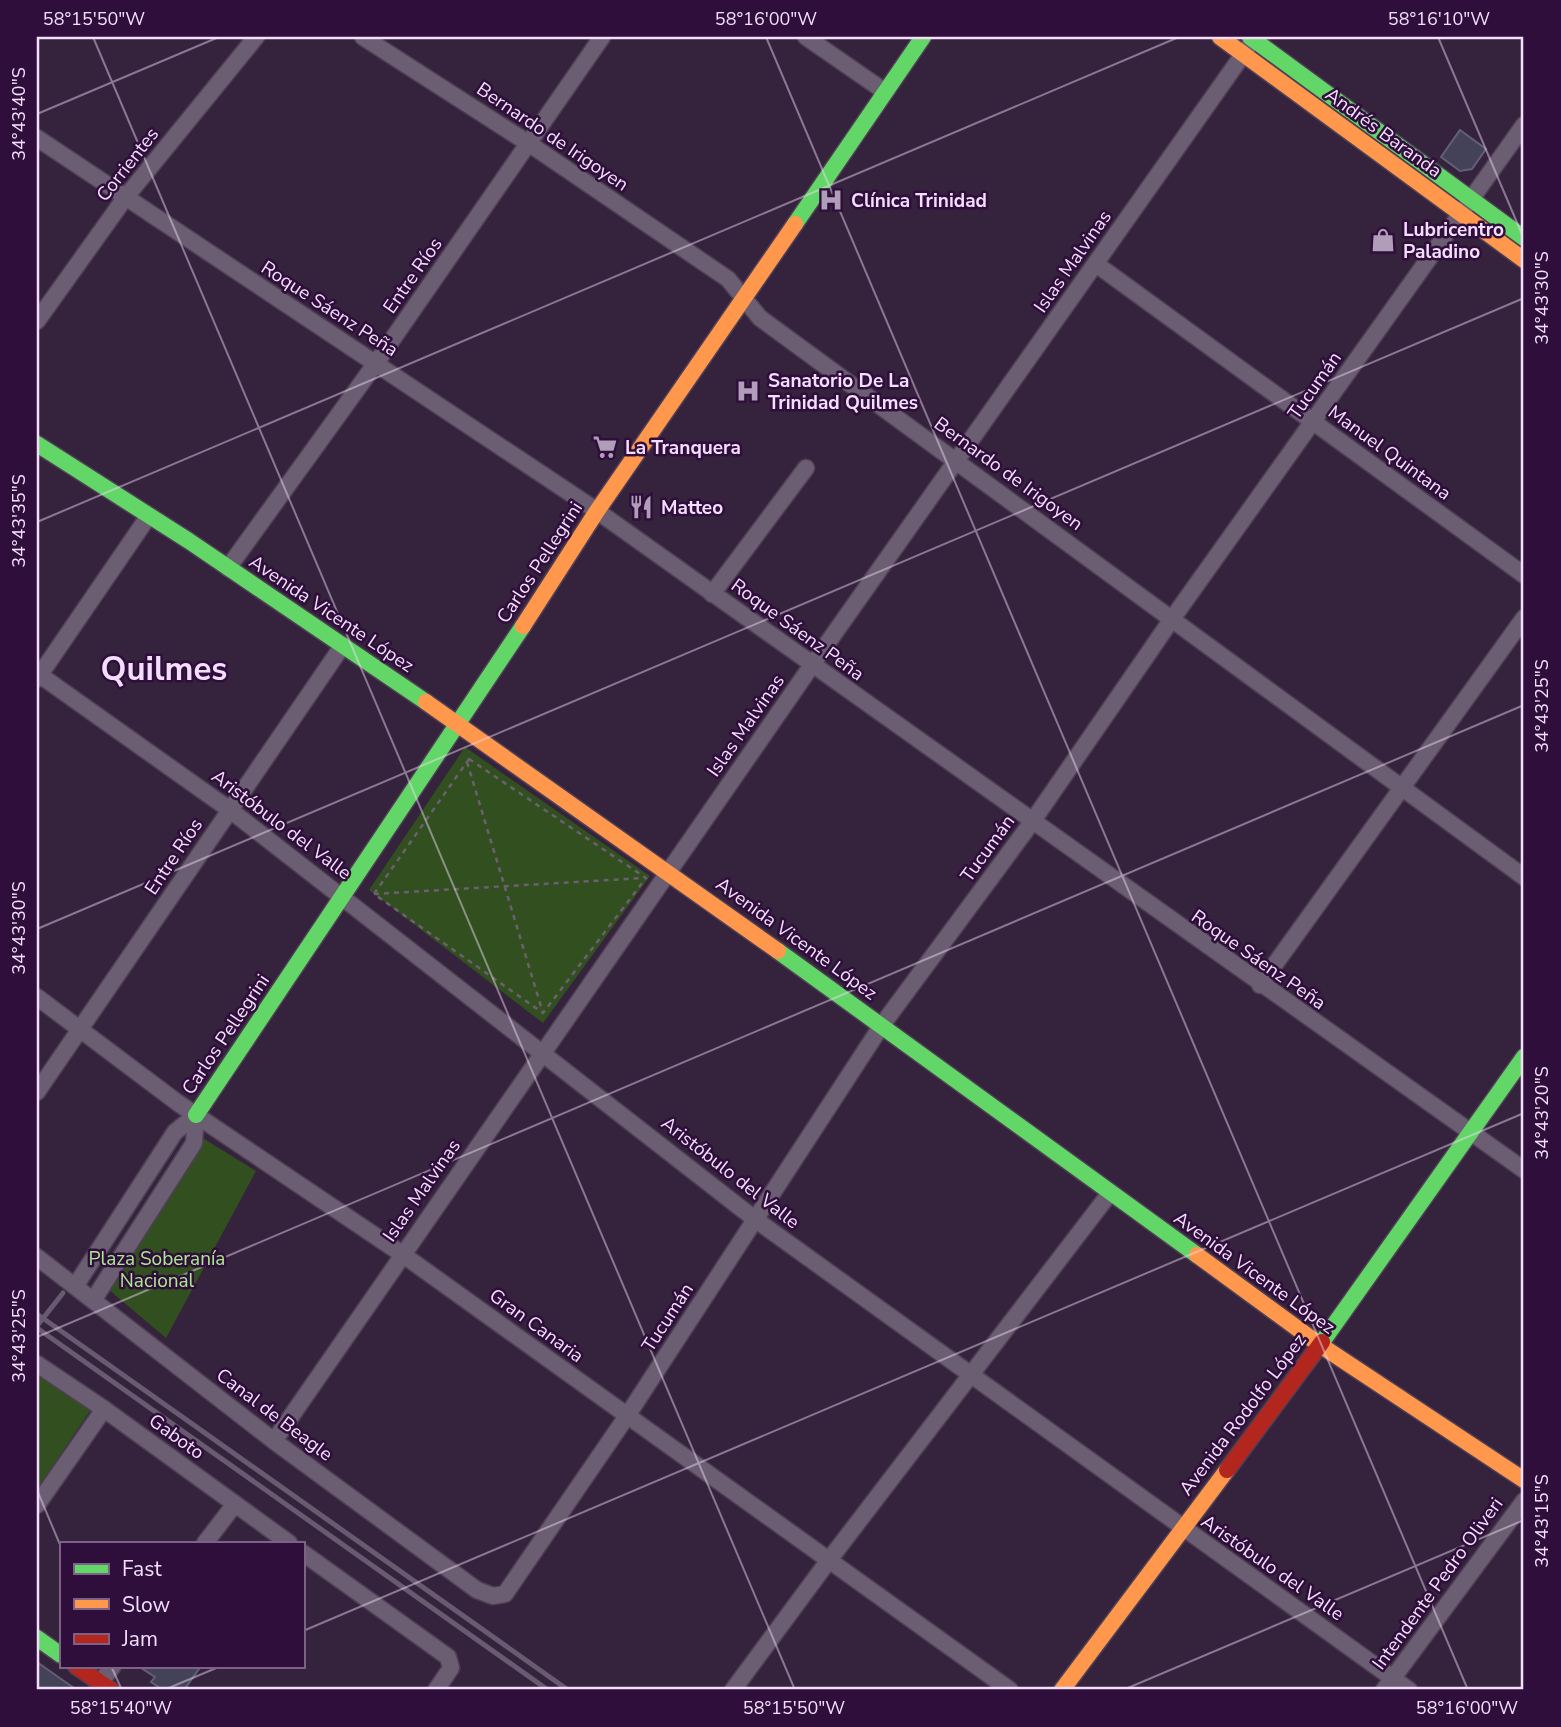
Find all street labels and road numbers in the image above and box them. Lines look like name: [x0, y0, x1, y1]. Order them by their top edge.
street label: Bernardo de Irigoyen: [471, 76, 634, 197]
street label: Andrés Baranda: [1320, 82, 1447, 184]
street label: Corrientes: [91, 122, 165, 207]
street label: Islas Malvinas: [1028, 205, 1118, 318]
street label: Entre Ríos: [377, 232, 448, 319]
street label: Roque Sáenz Peña: [256, 255, 403, 363]
street label: Tucumán: [1282, 346, 1348, 425]
street label: Manuel Quintana: [1323, 399, 1456, 506]
street label: Bernardo de Irigoyen: [929, 411, 1088, 537]
street label: Carlos Pellegrini: [491, 497, 589, 628]
street label: Avenida Vicente López: [244, 549, 419, 679]
street label: Roque Sáenz Peña: [726, 573, 869, 687]
street label: Islas Malvinas: [701, 669, 791, 782]
street label: Aristóbulo del Valle: [206, 764, 357, 886]
street label: Tucumán: [955, 810, 1021, 888]
street label: Entre Ríos: [139, 813, 209, 900]
street label: Avenida Vicente López: [710, 871, 883, 1006]
street label: Roque Sáenz Peña: [1186, 904, 1331, 1016]
street label: Carlos Pellegrini: [176, 969, 276, 1100]
street label: Aristóbulo del Valle: [656, 1111, 805, 1235]
street label: Islas Malvinas: [377, 1134, 467, 1247]
street label: Avenida Vicente López: [1168, 1205, 1341, 1340]
street label: Tucumán: [636, 1278, 700, 1357]
street label: Gran Canaria: [484, 1283, 589, 1369]
street label: Avenida Rodolfo López: [1173, 1328, 1313, 1501]
street label: Canal de Beagle: [211, 1362, 338, 1467]
street label: Gaboto: [143, 1408, 209, 1466]
street label: Intendente Pedro Oliveri: [1366, 1492, 1509, 1675]
street label: Aristóbulo del Valle: [1196, 1509, 1349, 1627]

